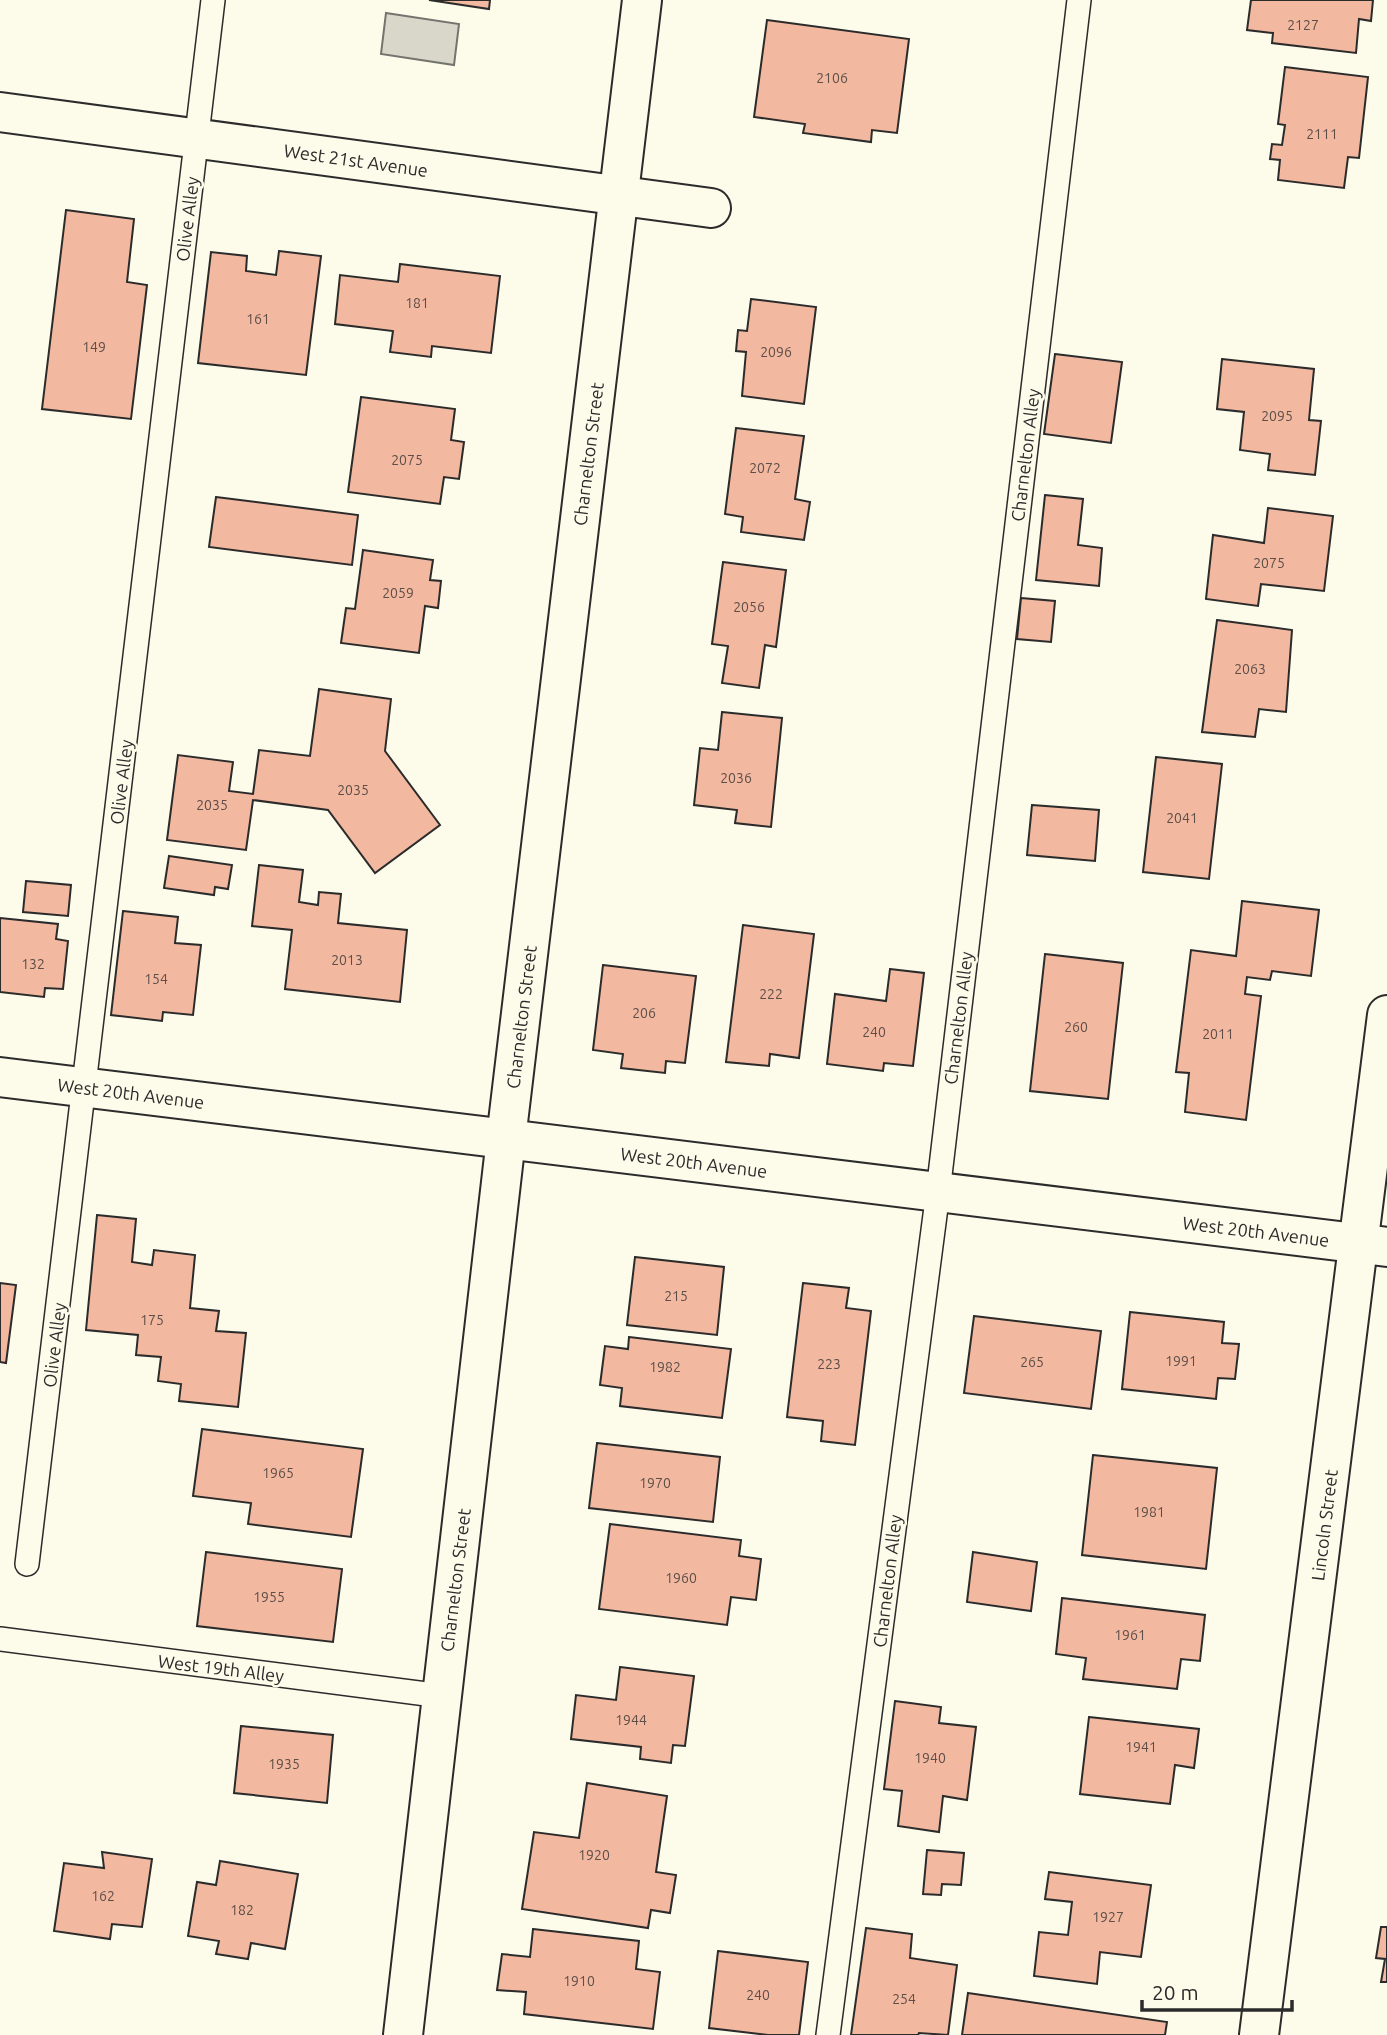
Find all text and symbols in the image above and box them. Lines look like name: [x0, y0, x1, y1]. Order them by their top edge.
house number: 2127: [1287, 17, 1319, 33]
house number: 2106: [816, 70, 848, 86]
house number: 2111: [1306, 126, 1338, 142]
street label: West 21st Avenue: [283, 140, 429, 180]
street label: Olive Alley: [172, 175, 202, 263]
house number: 181: [405, 295, 429, 311]
house number: 161: [246, 311, 270, 327]
house number: 149: [82, 339, 106, 355]
house number: 2096: [760, 344, 792, 360]
street label: Charnelton Street: [569, 381, 607, 527]
street label: Charnelton Alley: [1007, 387, 1043, 523]
house number: 2095: [1261, 408, 1293, 424]
house number: 2075: [391, 452, 423, 468]
house number: 2072: [749, 460, 781, 476]
house number: 2075: [1253, 555, 1285, 571]
house number: 2059: [382, 585, 414, 601]
house number: 2056: [733, 599, 765, 615]
house number: 2063: [1234, 661, 1266, 677]
street label: Olive Alley: [106, 738, 136, 826]
house number: 2036: [720, 770, 752, 786]
house number: 2035: [337, 782, 369, 798]
house number: 2035: [196, 797, 228, 813]
house number: 2041: [1166, 810, 1198, 826]
street label: Charnelton Street: [502, 944, 540, 1090]
street label: Charnelton Alley: [940, 950, 976, 1086]
house number: 2013: [331, 952, 363, 968]
house number: 132: [21, 956, 45, 972]
house number: 154: [144, 971, 168, 987]
house number: 222: [759, 986, 783, 1002]
house number: 206: [632, 1005, 656, 1021]
house number: 260: [1064, 1019, 1088, 1035]
house number: 240: [862, 1024, 886, 1040]
house number: 2011: [1202, 1026, 1234, 1042]
street label: West 20th Avenue: [56, 1074, 206, 1112]
street label: West 20th Avenue: [619, 1143, 769, 1181]
street label: West 20th Avenue: [1181, 1212, 1331, 1250]
house number: 215: [664, 1288, 688, 1304]
street label: Olive Alley: [39, 1301, 69, 1389]
house number: 175: [140, 1312, 164, 1328]
house number: 1991: [1165, 1353, 1197, 1369]
house number: 265: [1020, 1354, 1044, 1370]
house number: 223: [817, 1356, 841, 1372]
house number: 1982: [649, 1359, 681, 1375]
house number: 1965: [262, 1465, 294, 1481]
street label: Lincoln Street: [1307, 1468, 1341, 1582]
house number: 1970: [639, 1475, 671, 1491]
house number: 1981: [1133, 1504, 1165, 1520]
street label: Charnelton Street: [436, 1507, 474, 1653]
street label: Charnelton Alley: [869, 1513, 905, 1649]
house number: 1960: [665, 1570, 697, 1586]
house number: 1955: [253, 1589, 285, 1605]
house number: 1961: [1114, 1627, 1146, 1643]
street label: West 19th Alley: [157, 1650, 285, 1686]
house number: 1944: [615, 1712, 647, 1728]
house number: 1941: [1125, 1739, 1157, 1755]
house number: 1940: [914, 1750, 946, 1766]
house number: 1935: [268, 1756, 300, 1772]
house number: 1920: [578, 1847, 610, 1863]
house number: 162: [91, 1888, 115, 1904]
house number: 182: [230, 1902, 254, 1918]
house number: 1927: [1092, 1909, 1124, 1925]
scale bar: [1142, 1968, 1292, 2012]
house number: 1910: [563, 1973, 595, 1989]
text: 20 m: [1152, 1980, 1199, 2004]
house number: 240: [746, 1987, 770, 2003]
house number: 254: [892, 1991, 916, 2007]

